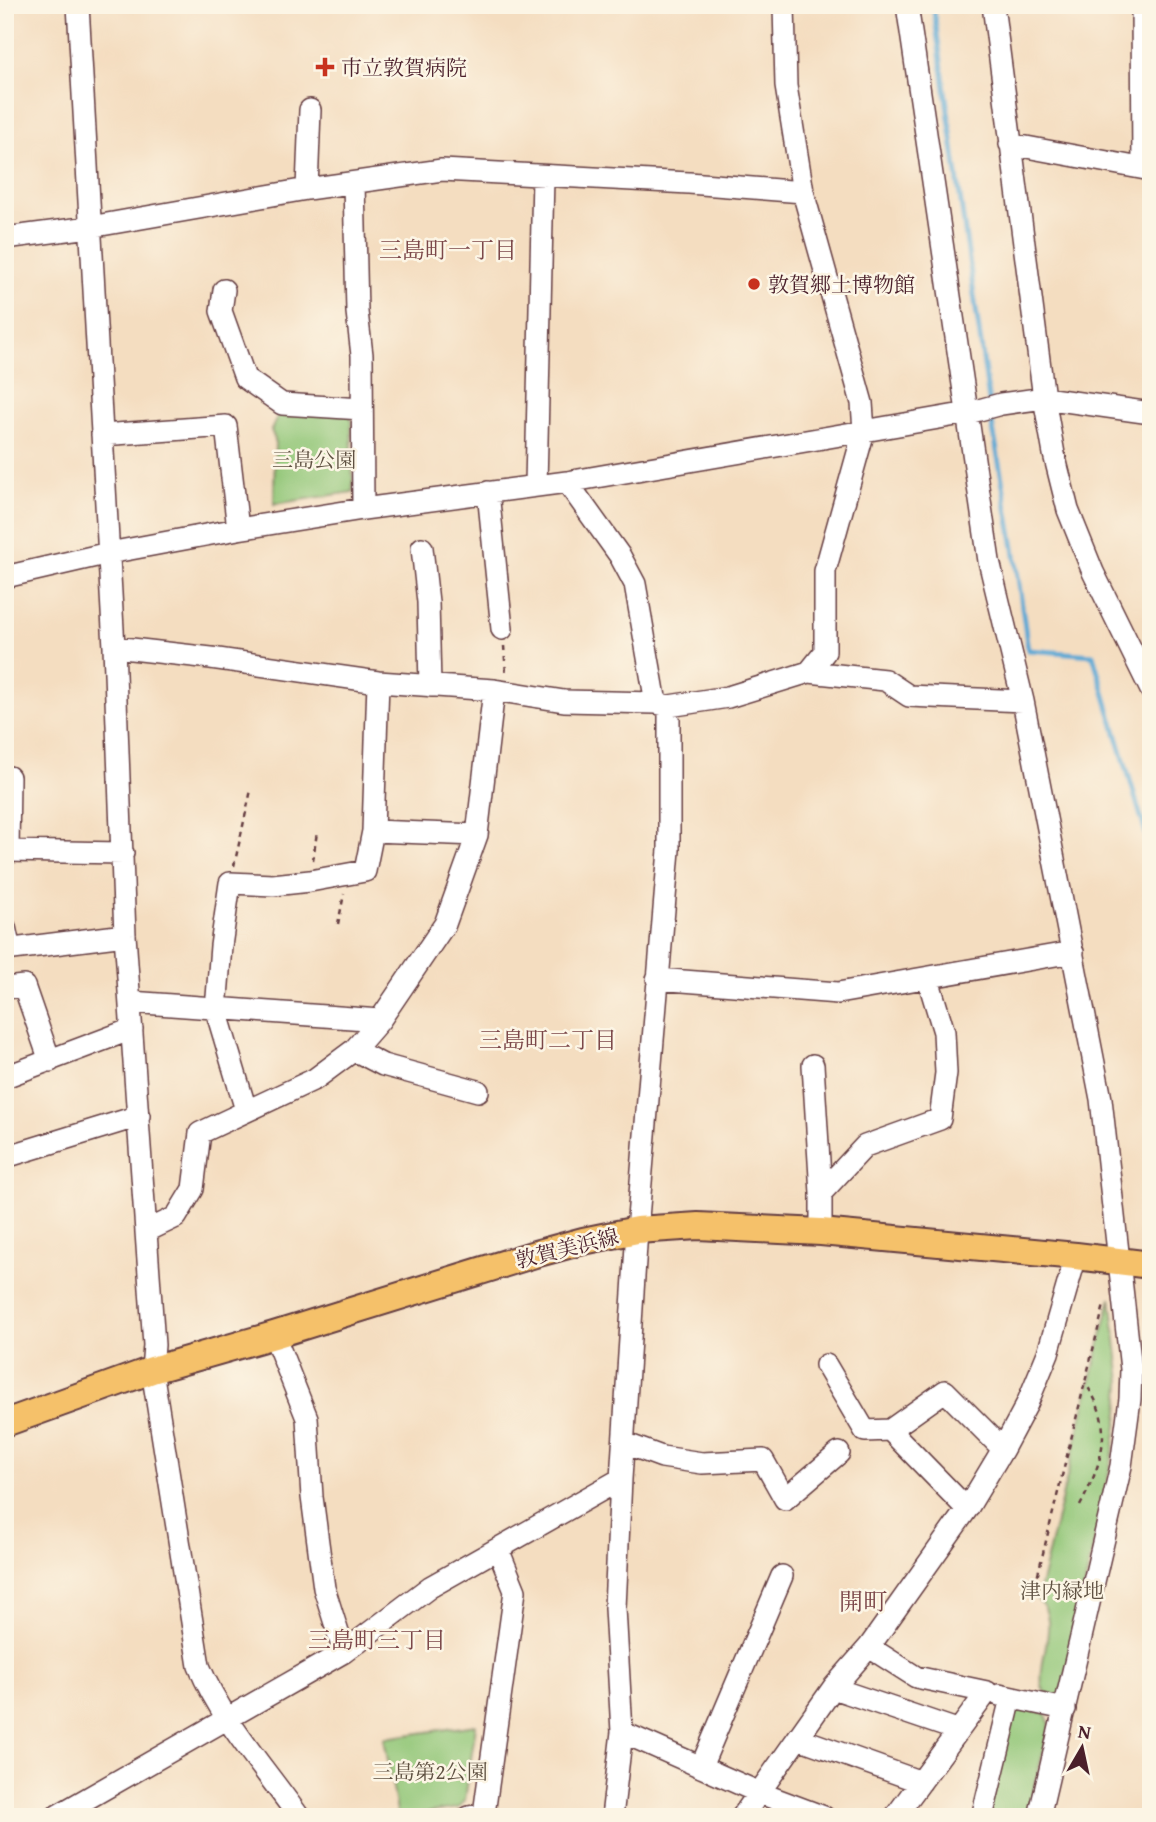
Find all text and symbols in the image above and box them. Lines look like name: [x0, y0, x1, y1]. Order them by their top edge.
place label: 市立敦賀病院: [341, 52, 467, 83]
marker: 市立敦賀病院: [315, 57, 335, 77]
district label: 三島町一丁目: [379, 233, 517, 266]
place label: 敦賀郷土博物館: [768, 269, 915, 300]
marker: 敦賀郷土博物館: [746, 276, 762, 292]
park label: 三島公園: [272, 444, 356, 475]
district label: 三島町二丁目: [479, 1023, 617, 1056]
street label: 敦賀美浜線: [512, 1220, 622, 1276]
park label: 津内緑地: [1020, 1575, 1104, 1606]
district label: 開町: [839, 1584, 887, 1619]
district label: 三島町三丁目: [308, 1623, 446, 1656]
north arrow: [1048, 1714, 1118, 1784]
text: N: [1076, 1716, 1093, 1746]
park label: 三島第2公園: [372, 1756, 488, 1787]

